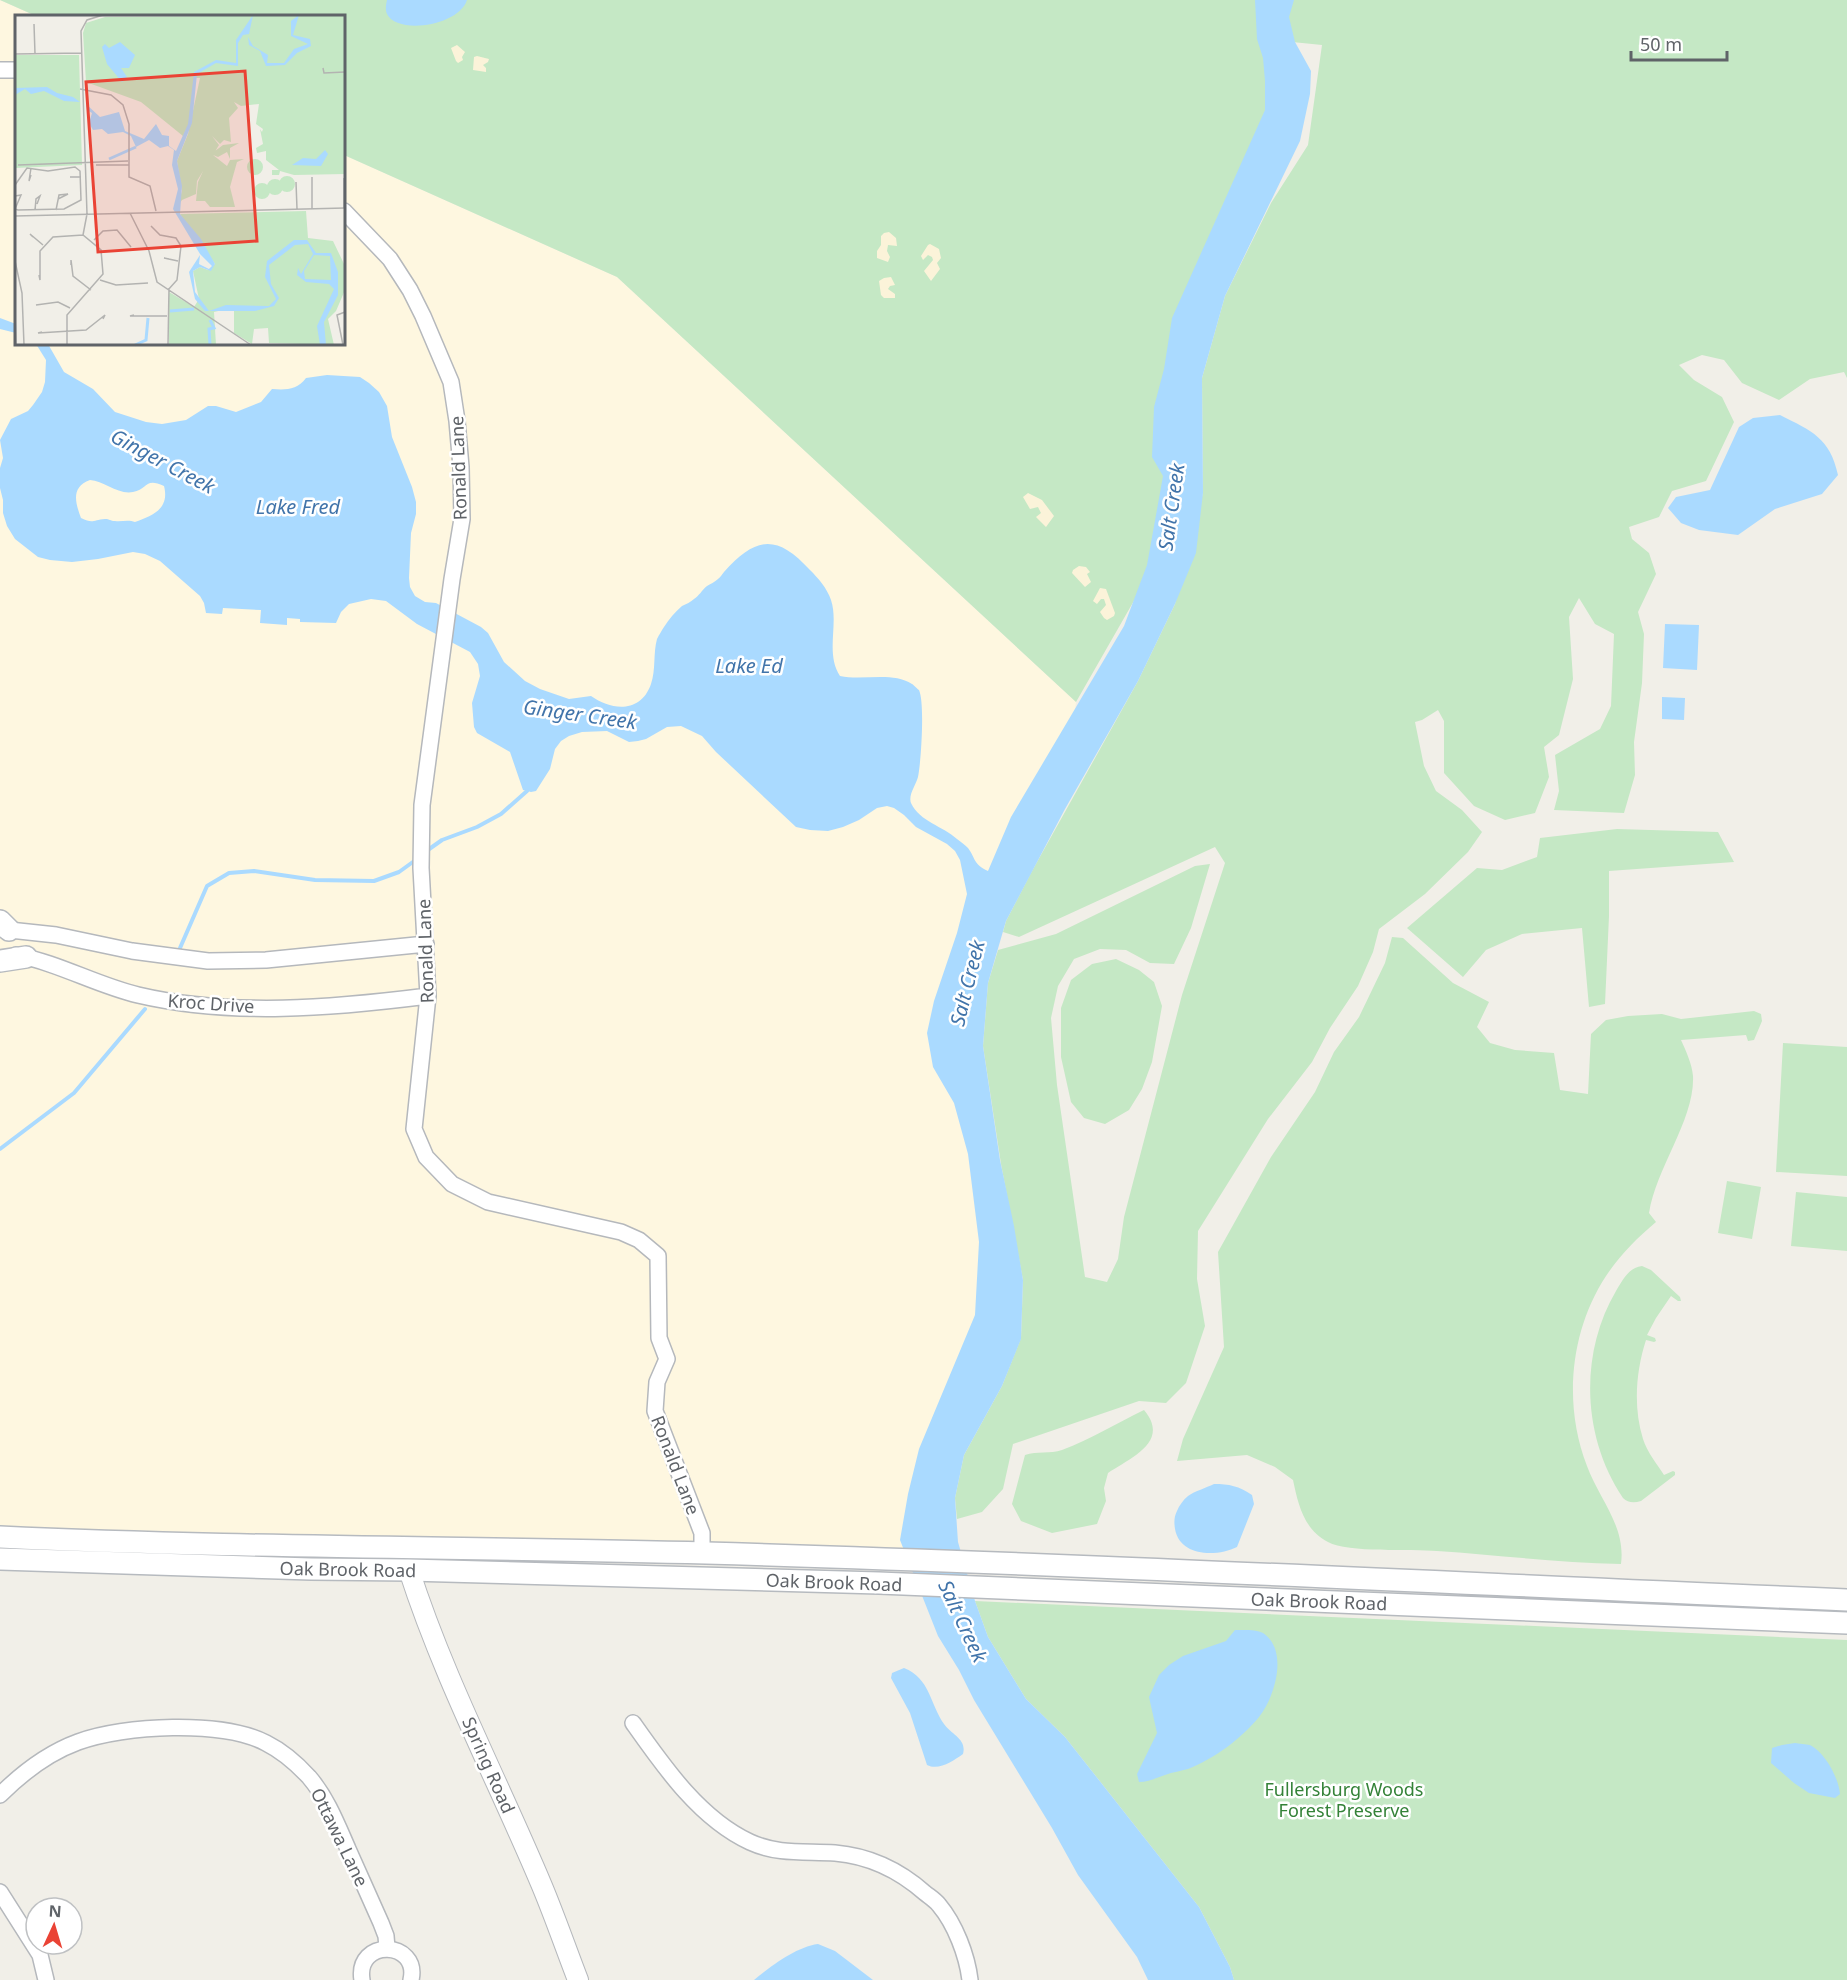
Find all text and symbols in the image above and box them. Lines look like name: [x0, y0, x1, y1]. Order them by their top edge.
inset map: [15, 15, 345, 345]
scale bar: [1631, 24, 1727, 62]
text: 50 m: [1640, 32, 1682, 56]
street label: Ronald Lane: [444, 415, 472, 521]
water label: Ginger Creek: [106, 422, 221, 500]
water label: Salt Creek: [1152, 461, 1191, 552]
water label: Lake Fred: [256, 493, 341, 520]
water label: Lake Ed: [715, 652, 783, 679]
water label: Ginger Creek: [522, 693, 639, 735]
street label: Ronald Lane: [411, 898, 439, 1004]
water label: Salt Creek: [943, 936, 991, 1029]
street label: Kroc Drive: [167, 988, 255, 1018]
street label: Ronald Lane: [646, 1412, 706, 1518]
street label: Oak Brook Road: [280, 1556, 416, 1582]
street label: Oak Brook Road: [765, 1568, 903, 1596]
water label: Salt Creek: [932, 1576, 994, 1667]
street label: Oak Brook Road: [1250, 1587, 1388, 1615]
street label: Spring Road: [457, 1713, 521, 1817]
park label: Fullersburg Woods Forest Preserve: [1264, 1777, 1424, 1822]
street label: Ottawa Lane: [306, 1784, 374, 1890]
north arrow: [24, 1896, 84, 1956]
text: N: [48, 1900, 62, 1922]

